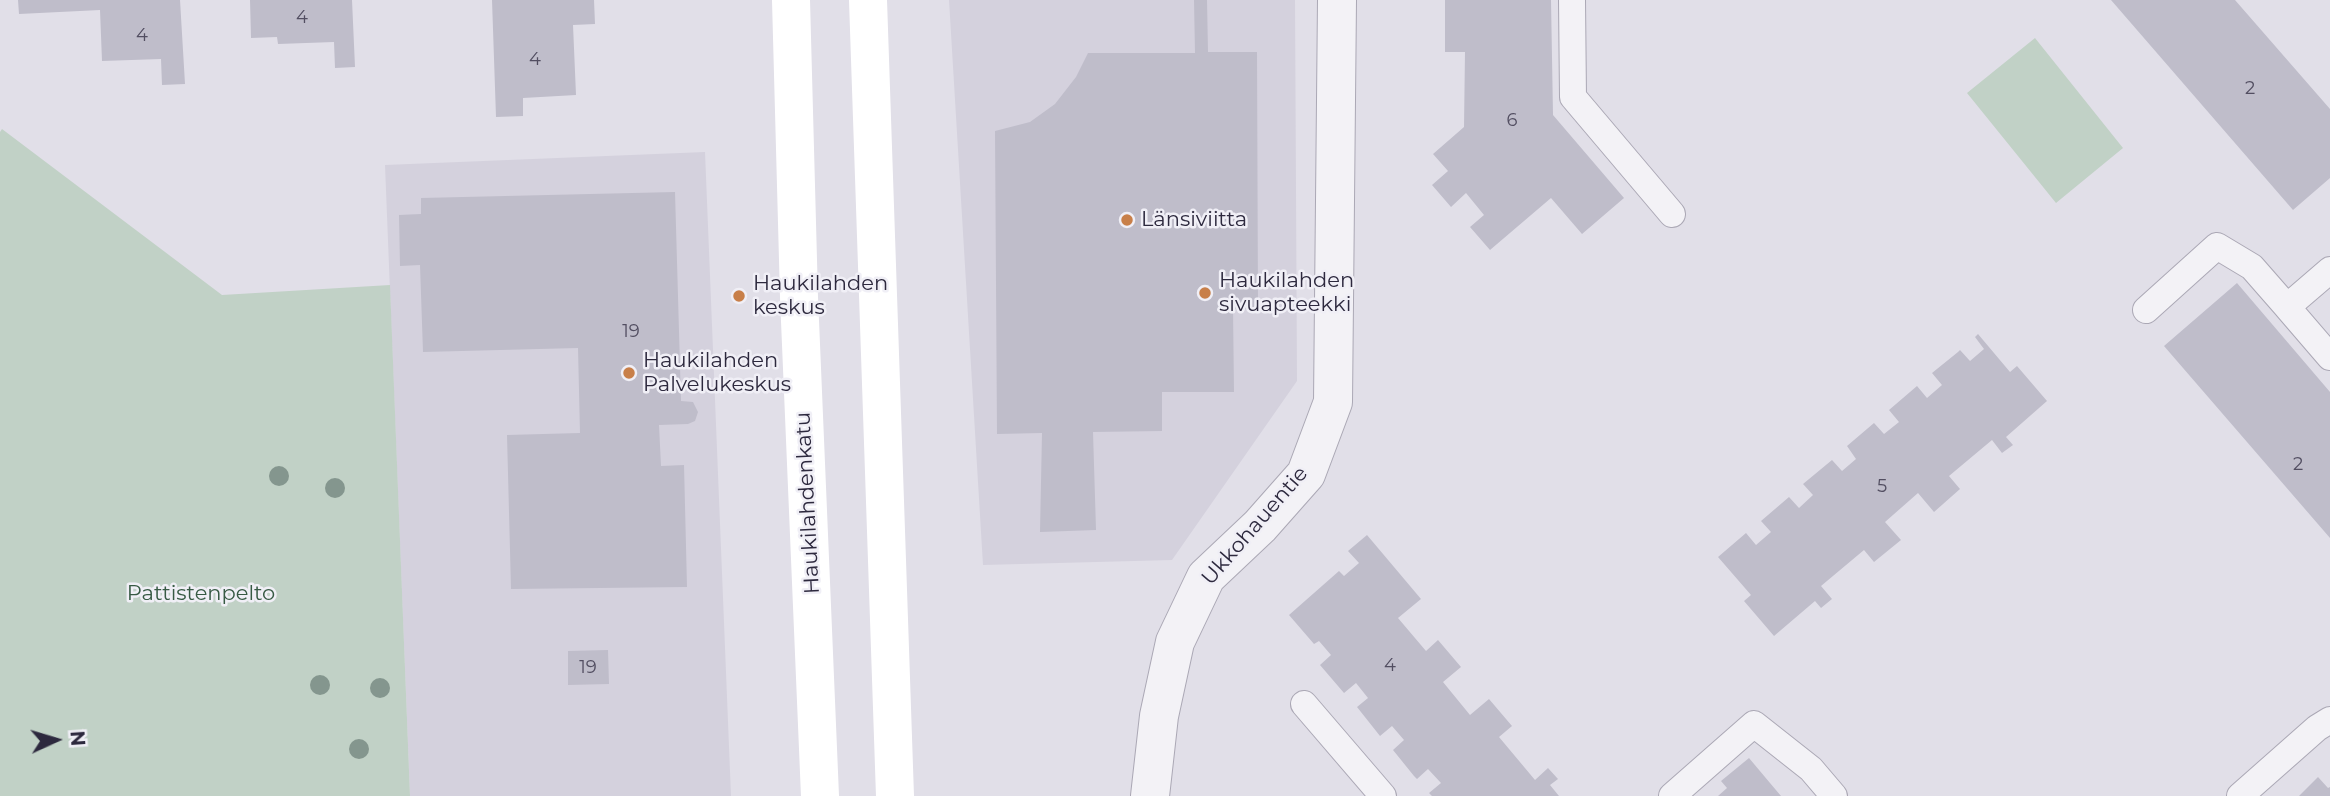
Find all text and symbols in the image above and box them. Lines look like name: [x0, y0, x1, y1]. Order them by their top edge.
house number: 4: [296, 7, 308, 29]
house number: 4: [136, 25, 148, 47]
house number: 4: [529, 49, 541, 71]
house number: 2: [2245, 78, 2255, 100]
house number: 6: [1507, 110, 1517, 132]
place label: Länsiviitta: [1141, 207, 1247, 233]
marker: Länsiviitta: [1119, 212, 1135, 228]
place label: Haukilahden sivuapteekki: [1219, 268, 1354, 318]
place label: Haukilahden keskus: [753, 271, 888, 321]
marker: Haukilahden sivuapteekki: [1197, 285, 1213, 301]
marker: Haukilahden keskus: [731, 288, 747, 304]
house number: 19: [622, 321, 640, 343]
place label: Haukilahden Palvelukeskus: [643, 348, 791, 398]
marker: Haukilahden Palvelukeskus: [621, 365, 637, 381]
street label: Haukilahdenkatu: [791, 411, 825, 595]
house number: 2: [2293, 454, 2303, 476]
street label: Ukkohauentie: [1197, 462, 1313, 590]
house number: 5: [1877, 476, 1887, 498]
park label: Pattistenpelto: [127, 581, 275, 607]
house number: 4: [1384, 655, 1396, 677]
house number: 19: [579, 657, 597, 679]
north arrow: [21, 705, 91, 775]
text: N: [65, 730, 89, 747]

